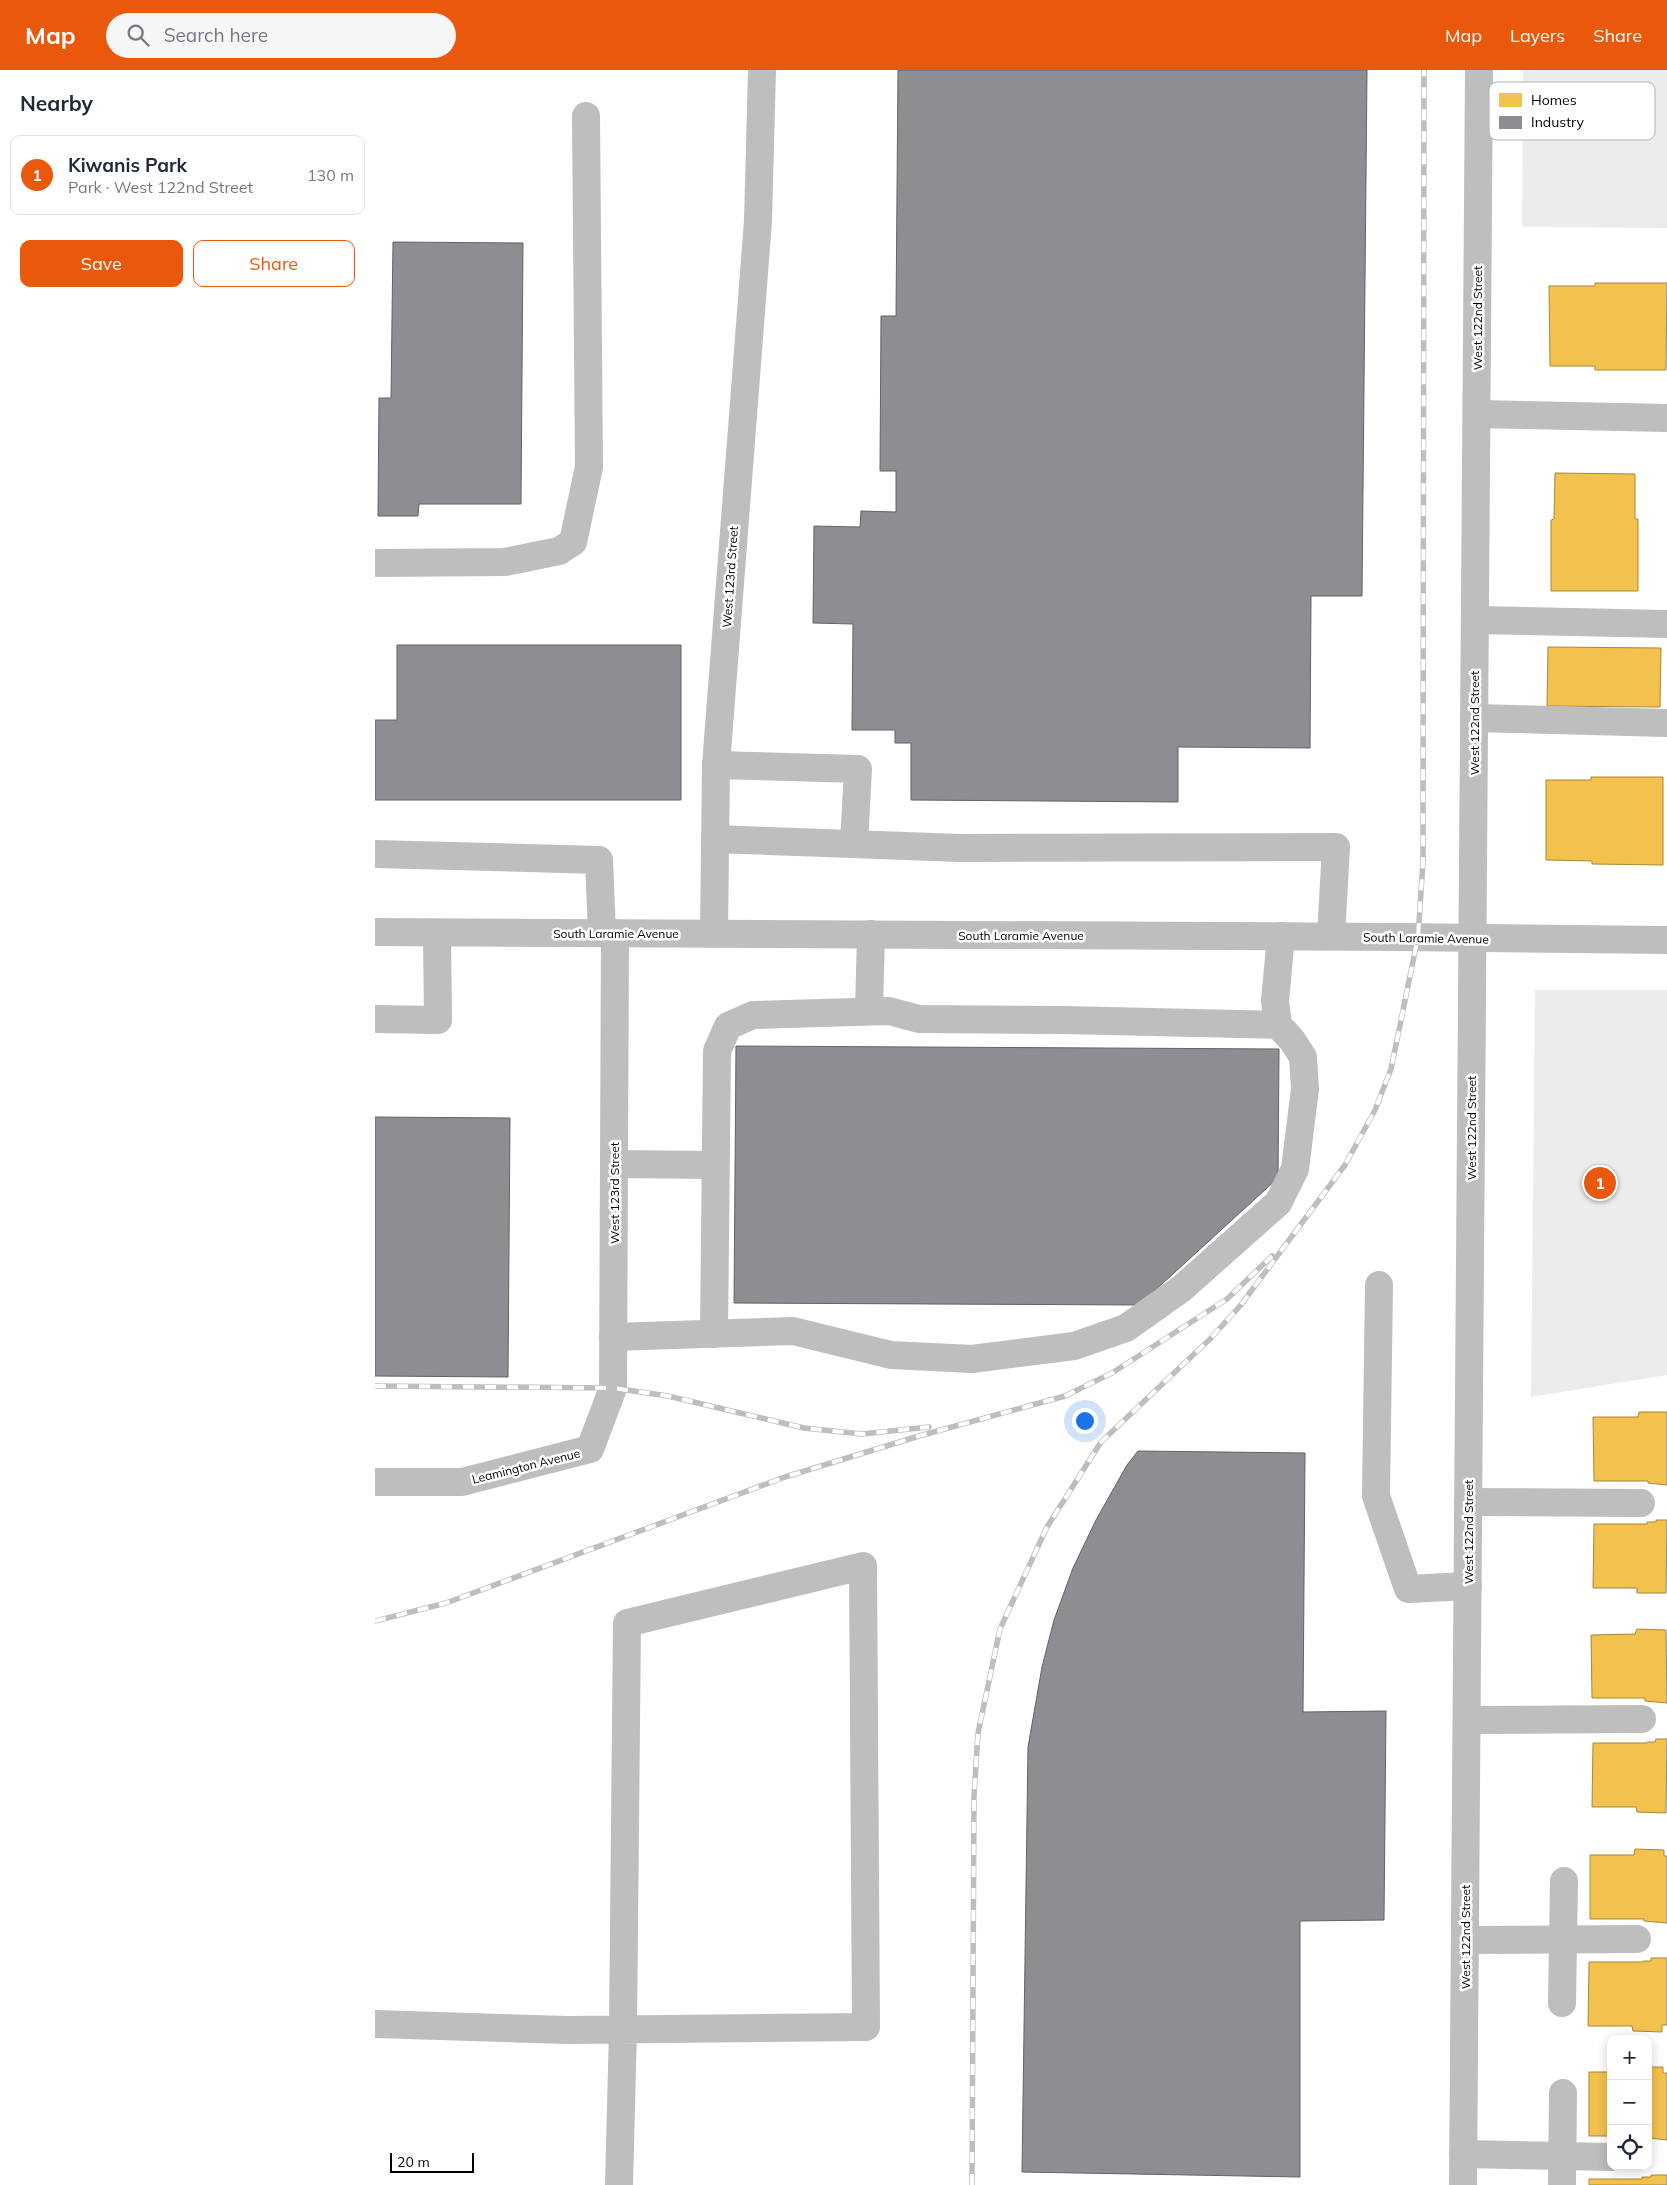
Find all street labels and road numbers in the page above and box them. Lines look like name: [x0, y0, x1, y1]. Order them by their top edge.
street label: West 122nd Street: [1470, 266, 1485, 370]
street label: West 123rd Street: [719, 526, 741, 628]
street label: West 122nd Street: [1467, 671, 1482, 775]
street label: South Laramie Avenue: [553, 926, 679, 941]
street label: South Laramie Avenue: [958, 928, 1084, 943]
street label: South Laramie Avenue: [1363, 929, 1489, 947]
street label: West 122nd Street: [1464, 1076, 1479, 1180]
street label: West 123rd Street: [607, 1142, 622, 1244]
street label: Leamington Avenue: [470, 1445, 582, 1487]
street label: West 122nd Street: [1461, 1480, 1476, 1584]
street label: West 122nd Street: [1458, 1885, 1473, 1989]

